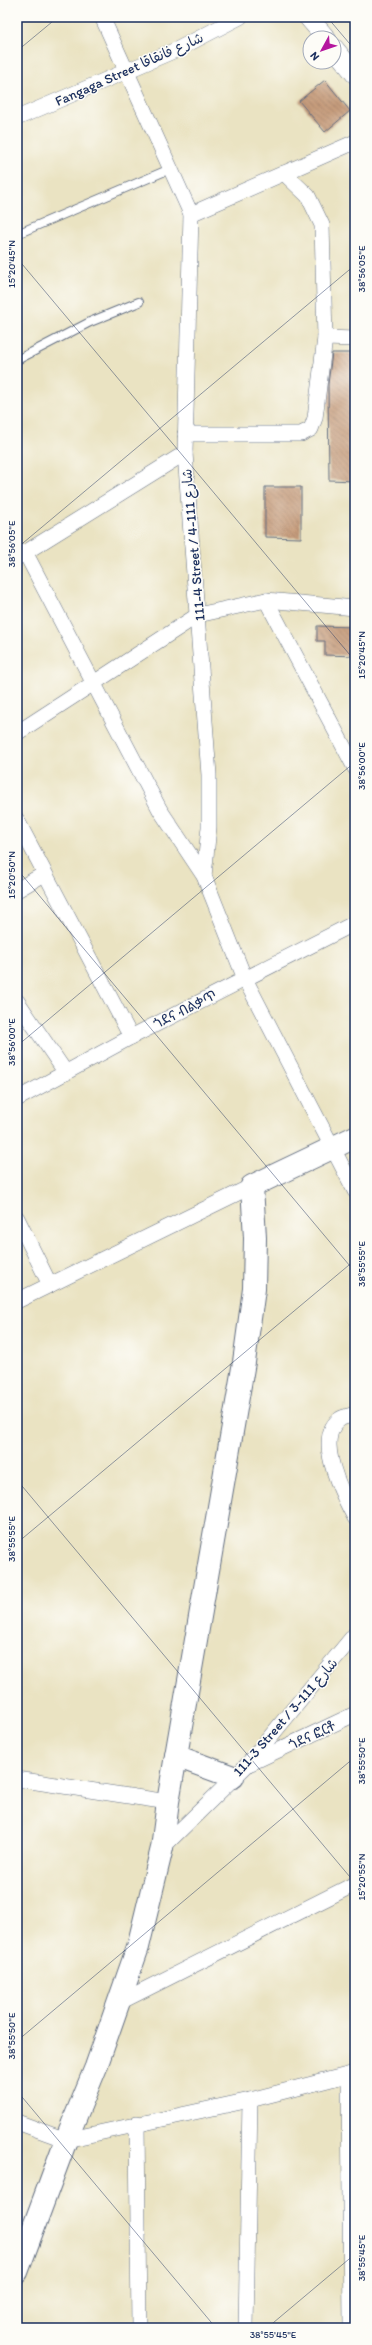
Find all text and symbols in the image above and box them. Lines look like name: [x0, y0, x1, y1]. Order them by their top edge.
street label: Fangaga Street شارع فانقاقا: [52, 29, 206, 111]
north arrow: [302, 30, 342, 70]
text: N: [307, 49, 322, 63]
text: 15°20'45"N: [5, 240, 18, 288]
text: 38°56'05"E: [355, 245, 368, 292]
street label: 111-4 Street / شارع 111-4: [178, 468, 210, 622]
text: 38°56'05"E: [5, 520, 18, 567]
text: 15°20'45"N: [355, 631, 368, 679]
text: 38°56'00"E: [355, 742, 368, 790]
text: 15°20'50"N: [5, 851, 18, 899]
street label: ጎደና ብልቃጥ: [151, 986, 220, 1033]
text: 38°56'00"E: [5, 1018, 18, 1066]
text: 38°55'55"E: [355, 1241, 368, 1287]
text: 38°55'55"E: [5, 1516, 18, 1562]
street label: 111-3 Street / شارع 111-3: [229, 1655, 342, 1781]
street label: ጎደና ፎርቶ: [286, 1717, 339, 1754]
text: 38°55'50"E: [355, 1737, 368, 1784]
text: 15°20'55"N: [355, 1853, 368, 1901]
text: 38°55'50"E: [5, 2012, 18, 2059]
text: 38°55'45"E: [355, 2234, 368, 2281]
text: 38°55'45"E: [250, 2328, 297, 2341]

